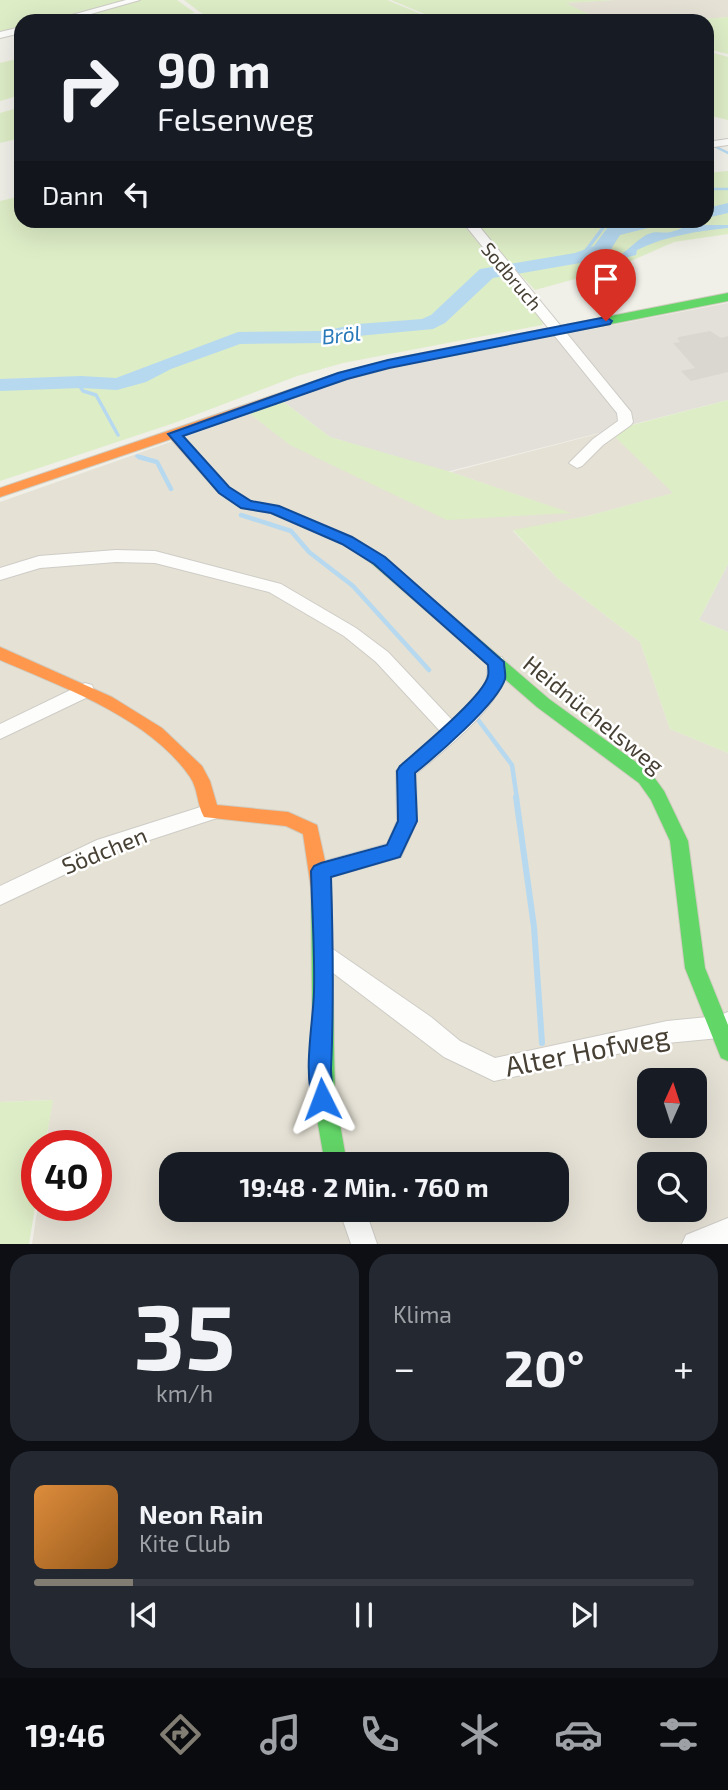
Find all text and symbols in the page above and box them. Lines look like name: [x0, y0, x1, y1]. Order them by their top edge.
text: 90 m: [157, 39, 271, 98]
icon: right: [42, 42, 133, 133]
text: Felsenweg: [157, 99, 314, 137]
icon: left: [118, 175, 156, 213]
text: Dann: [42, 179, 104, 210]
street label: Sodbruch: [477, 237, 547, 315]
pin: [576, 249, 636, 321]
icon: arrive: [587, 260, 625, 298]
water label: Bröl: [320, 320, 362, 348]
street label: Heidnüchelsweg: [518, 649, 670, 779]
street label: Södchen: [57, 820, 151, 880]
street label: Alter Hofweg: [502, 1017, 673, 1083]
position arrow: [285, 1062, 359, 1136]
north arrow: [637, 1068, 707, 1138]
map controls: [637, 1068, 707, 1222]
speed limit sign: 40: [21, 1130, 112, 1221]
button: search: [637, 1152, 707, 1222]
text: 19:48 · 2 Min. · 760 m: [239, 1171, 489, 1202]
text: 35: [134, 1279, 235, 1388]
text: Klima: [393, 1300, 452, 1328]
text: 20°: [504, 1335, 585, 1397]
text: −: [393, 1344, 415, 1390]
text: +: [673, 1344, 694, 1390]
text: km/h: [156, 1379, 213, 1407]
text: Neon Rain: [139, 1498, 263, 1529]
text: Kite Club: [139, 1529, 231, 1557]
icon: previous: [125, 1596, 163, 1634]
icon: pause: [345, 1596, 383, 1634]
icon: next: [565, 1596, 603, 1634]
icon: directions: [156, 1710, 205, 1759]
icon: music: [256, 1710, 305, 1759]
icon: phone: [355, 1710, 404, 1759]
icon: climate: [455, 1710, 504, 1759]
icon: car: [554, 1710, 603, 1759]
icon: filters: [654, 1710, 703, 1759]
text: 19:46: [25, 1715, 105, 1753]

